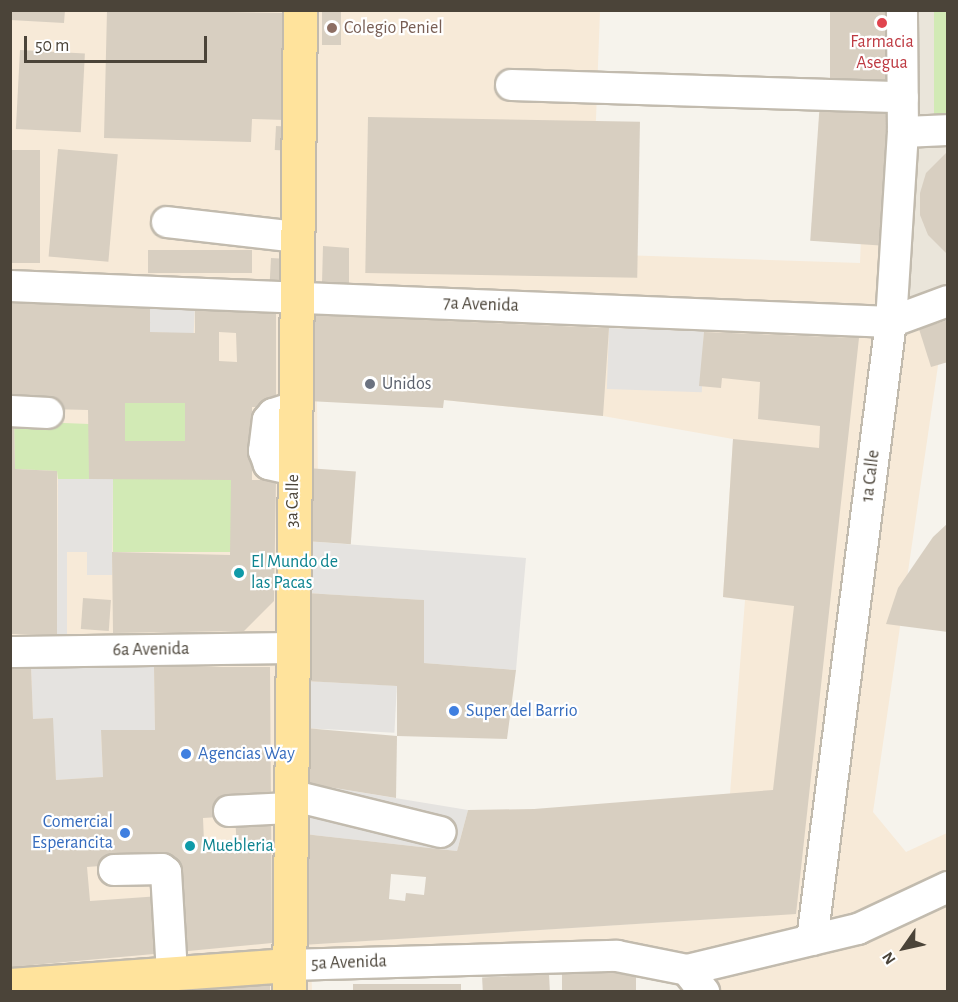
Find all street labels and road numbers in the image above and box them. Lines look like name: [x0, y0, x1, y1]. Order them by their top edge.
street label: 7a Avenida: [443, 293, 519, 317]
street label: 1a Calle: [857, 449, 885, 503]
street label: 3a Calle: [282, 474, 304, 528]
street label: 6a Avenida: [112, 639, 190, 661]
street label: 5a Avenida: [311, 951, 387, 975]

